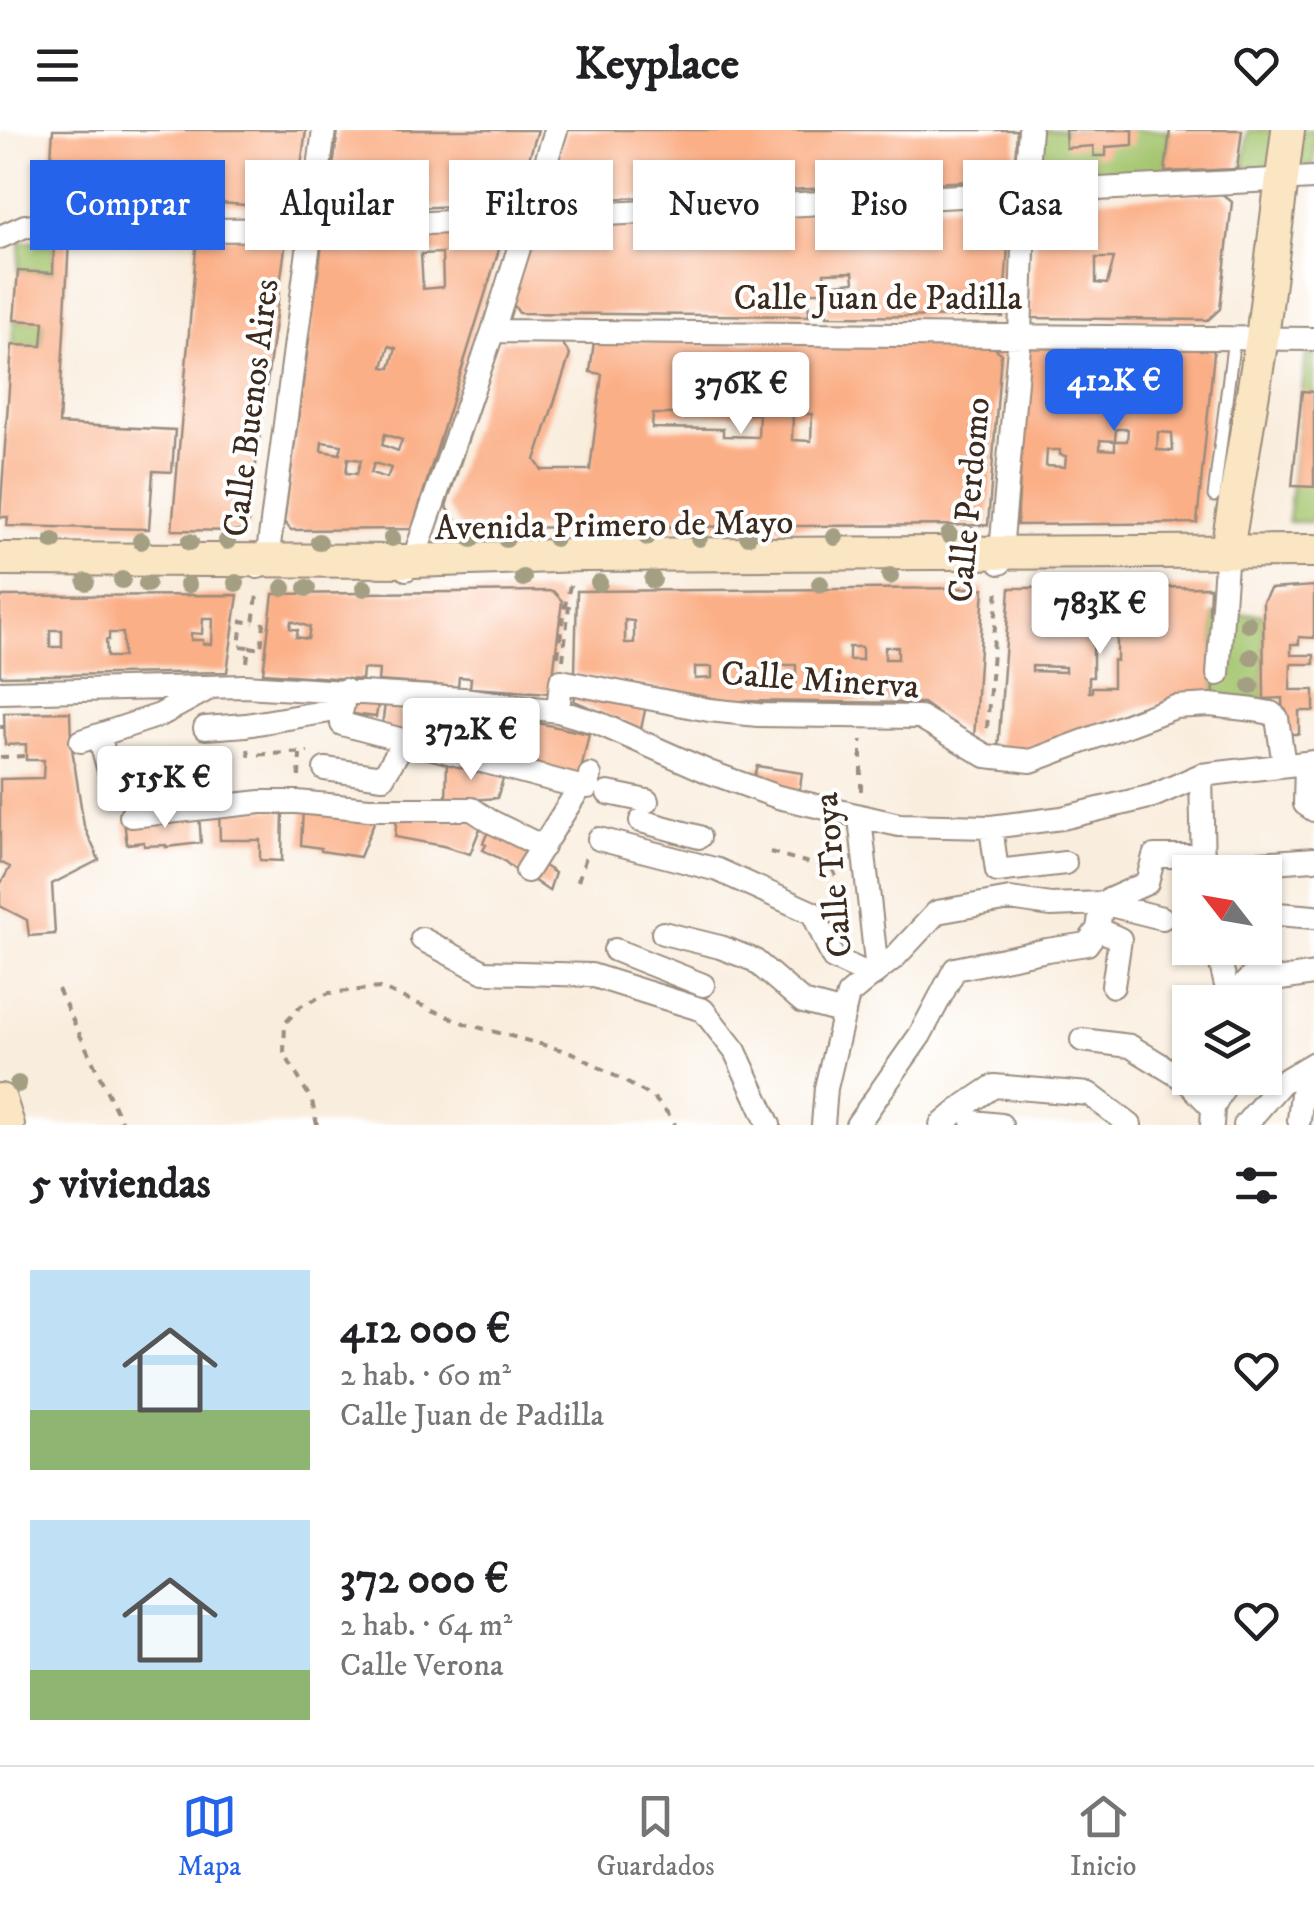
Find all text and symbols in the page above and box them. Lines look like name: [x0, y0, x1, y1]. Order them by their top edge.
text: Keyplace: [575, 37, 739, 93]
icon: menu: [30, 38, 85, 93]
icon: heart: [1229, 38, 1284, 93]
chip: Comprar: [30, 160, 225, 250]
chip: Alquilar: [245, 160, 429, 250]
chip: Filtros: [449, 160, 613, 250]
chip: Nuevo: [633, 160, 795, 250]
chip: Piso: [815, 160, 943, 250]
chip: Casa: [963, 160, 1098, 250]
street label: Calle Buenos Aires: [214, 277, 290, 539]
street label: Calle Juan de Padilla: [734, 277, 1023, 321]
pin: 412K €: [1033, 349, 1195, 434]
pin: 376K €: [660, 352, 822, 437]
text: 412K €: [1067, 361, 1161, 401]
text: 376K €: [694, 364, 788, 404]
street label: Calle Perdomo: [939, 395, 1001, 605]
street label: Avenida Primero de Mayo: [434, 501, 794, 551]
pin: 783K €: [1019, 572, 1181, 657]
text: 783K €: [1054, 584, 1146, 624]
street label: Calle Minerva: [719, 652, 921, 710]
pin: 372K €: [390, 698, 552, 783]
text: 372K €: [425, 710, 517, 750]
pin: 515K €: [84, 746, 246, 831]
text: 515K €: [119, 758, 211, 798]
street label: Calle Troya: [805, 791, 863, 959]
north arrow: [1172, 855, 1282, 965]
map controls: [1172, 855, 1282, 1095]
button: layers: [1172, 985, 1282, 1095]
icon: filters: [1229, 1158, 1284, 1213]
text: 5 viviendas: [30, 1159, 211, 1211]
text: 412 000 €: [340, 1304, 511, 1356]
icon: home: [110, 1310, 230, 1430]
icon: heart: [1229, 1343, 1284, 1398]
text: 2 hab. · 60 m²: [340, 1356, 511, 1396]
text: Calle Juan de Padilla: [340, 1396, 604, 1436]
text: 372 000 €: [340, 1554, 509, 1606]
icon: home: [110, 1560, 230, 1680]
icon: heart: [1229, 1593, 1284, 1648]
text: 2 hab. · 64 m²: [340, 1606, 512, 1646]
text: Calle Verona: [340, 1646, 504, 1686]
tab: Mapa: [178, 1789, 241, 1884]
tab: Guardados: [597, 1789, 715, 1884]
tab: Inicio: [1070, 1789, 1136, 1884]

